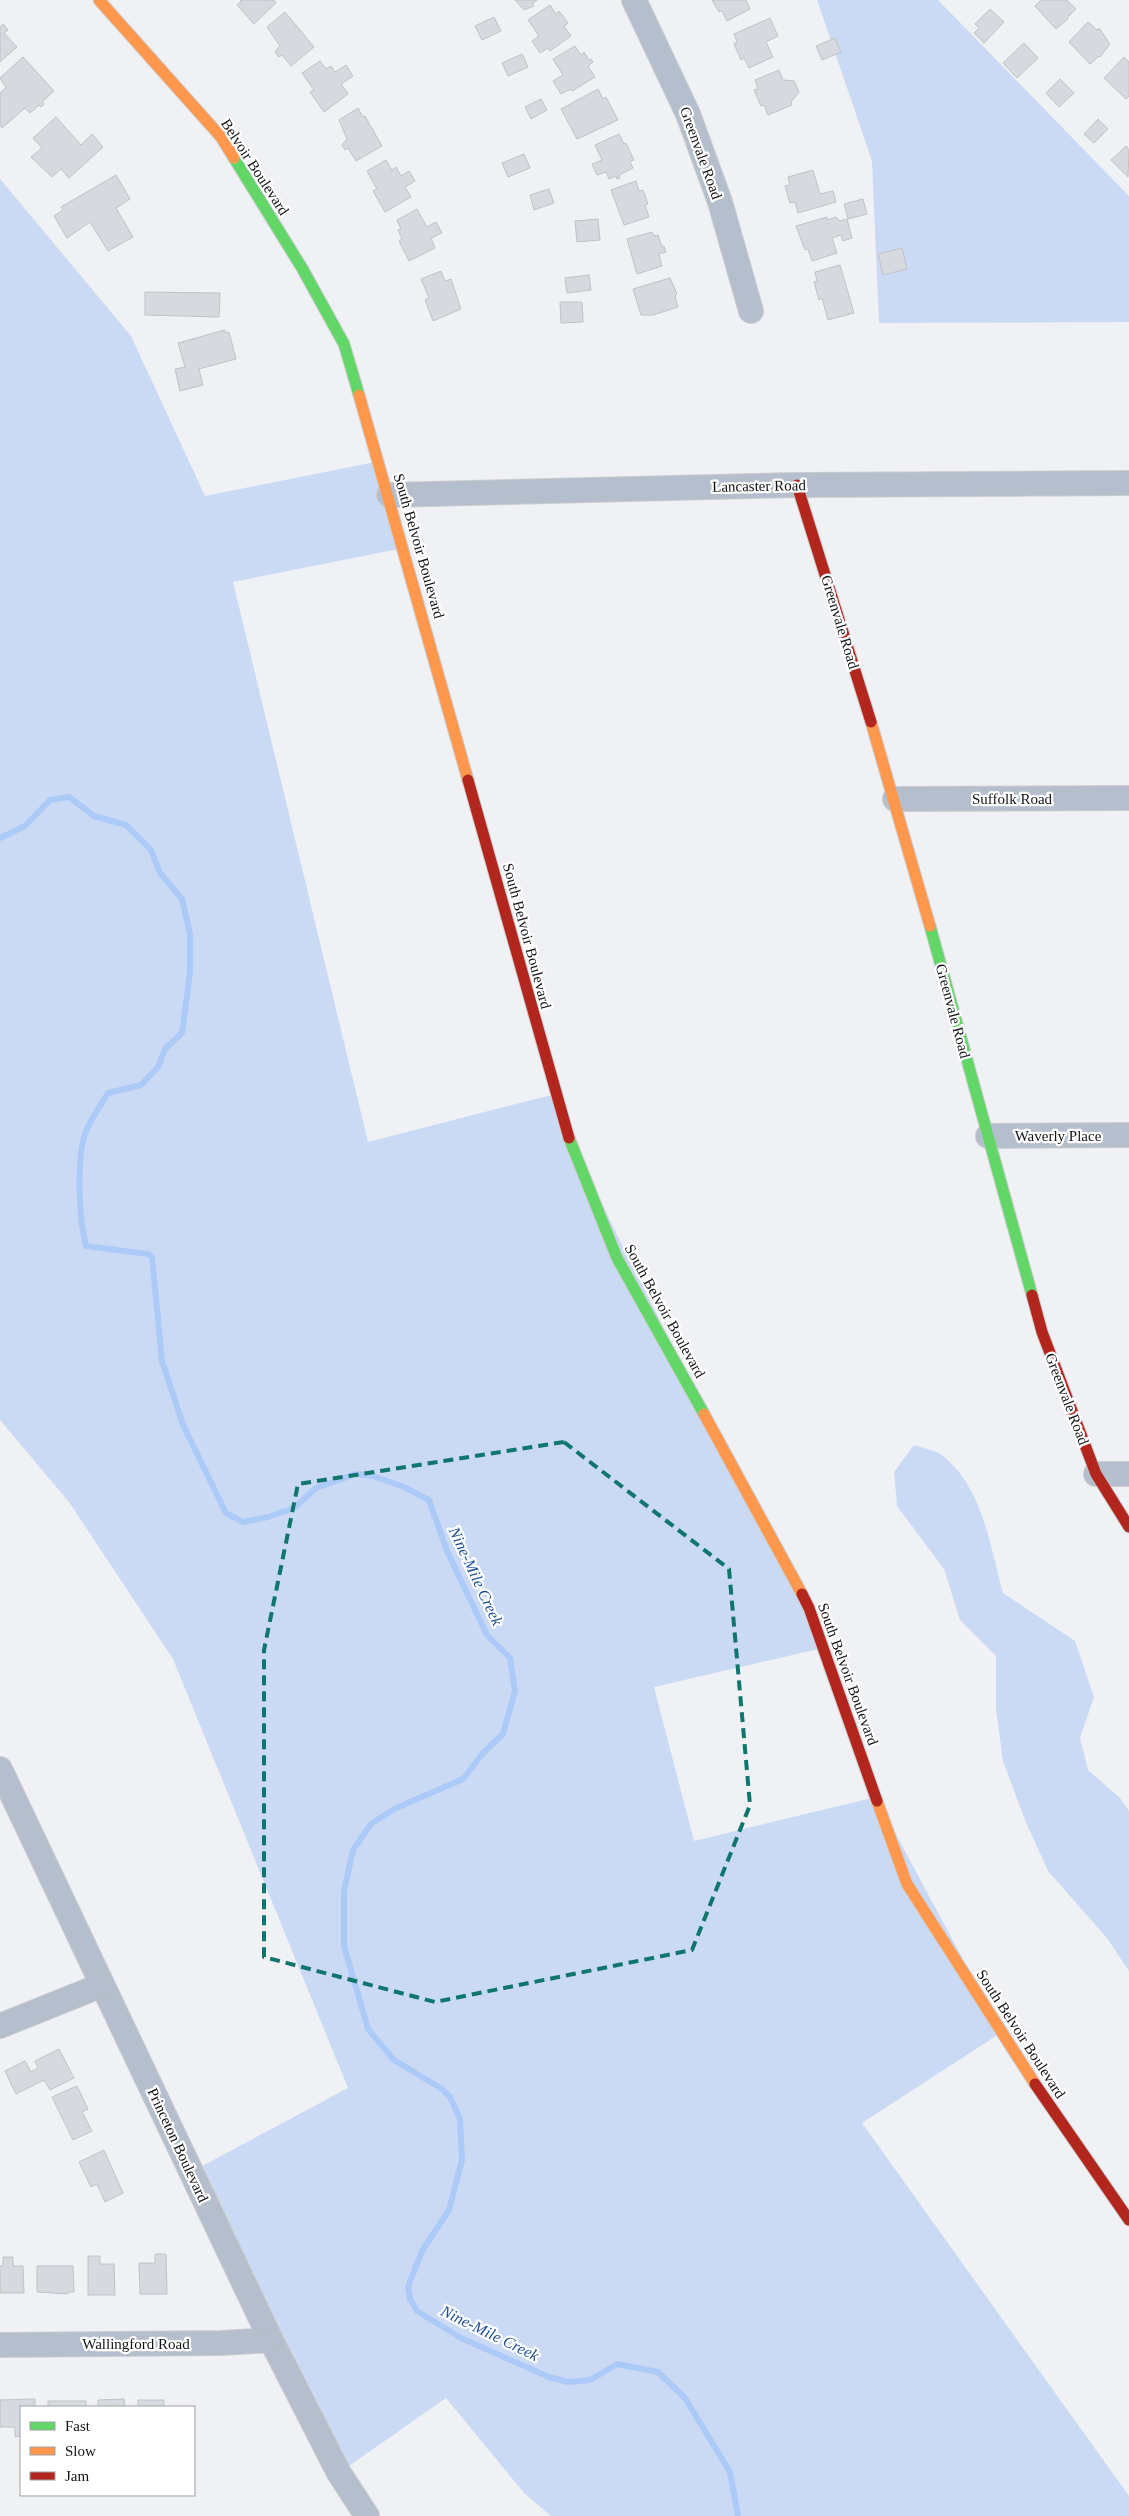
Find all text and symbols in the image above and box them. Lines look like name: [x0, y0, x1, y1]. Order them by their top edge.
street label: Greenvale Road: [677, 105, 725, 202]
street label: Belvoir Boulevard: [218, 116, 292, 218]
street label: South Belvoir Boulevard: [391, 472, 447, 621]
street label: Lancaster Road: [712, 477, 806, 495]
street label: Greenvale Road: [818, 573, 862, 671]
street label: Suffolk Road: [972, 791, 1053, 807]
street label: South Belvoir Boulevard: [500, 861, 554, 1011]
street label: Greenvale Road: [933, 962, 973, 1060]
street label: Waverly Place: [1015, 1128, 1102, 1144]
street label: South Belvoir Boulevard: [622, 1242, 709, 1381]
street label: Greenvale Road: [1042, 1351, 1092, 1448]
water label: Nine-Mile Creek: [445, 1523, 507, 1629]
street label: South Belvoir Boulevard: [815, 1601, 881, 1748]
street label: South Belvoir Boulevard: [973, 1967, 1069, 2102]
street label: Princeton Boulevard: [145, 2086, 212, 2205]
water label: Nine-Mile Creek: [438, 2302, 542, 2364]
street label: Wallingford Road: [82, 2336, 190, 2352]
legend: [20, 2406, 195, 2496]
text: Fast: [65, 2418, 91, 2434]
text: Slow: [65, 2443, 96, 2459]
text: Jam: [65, 2468, 89, 2484]

